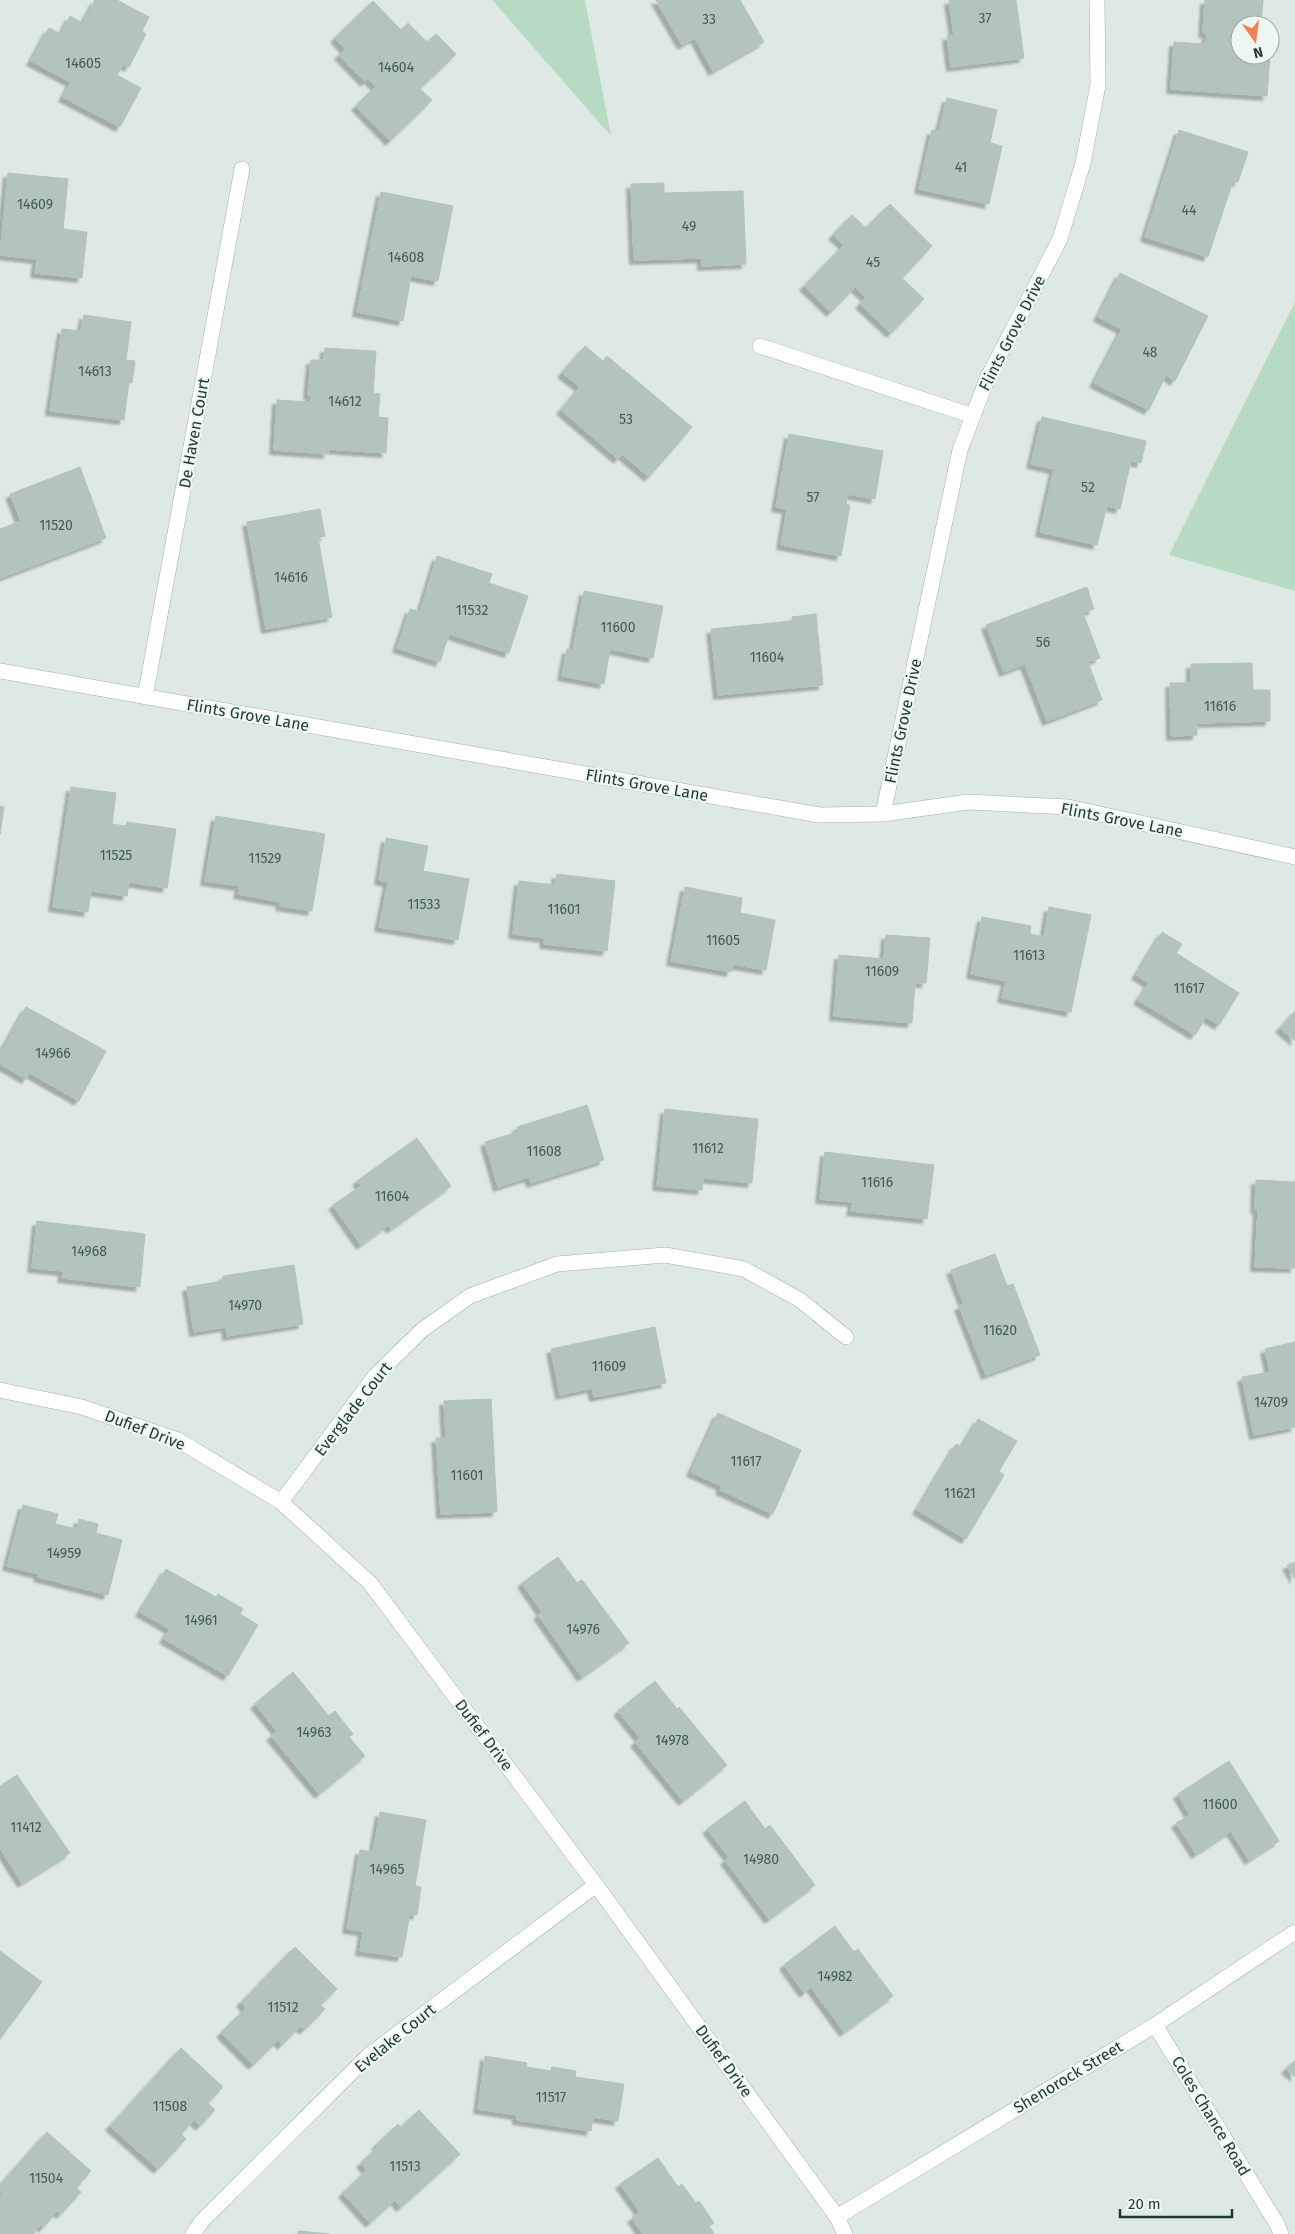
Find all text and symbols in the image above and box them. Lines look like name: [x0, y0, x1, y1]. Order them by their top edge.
house number: 37: [978, 10, 992, 27]
house number: 33: [702, 11, 716, 28]
north arrow: [1230, 15, 1280, 65]
text: N: [1251, 43, 1265, 62]
house number: 14605: [65, 55, 101, 72]
house number: 14604: [378, 59, 415, 76]
house number: 41: [955, 159, 967, 176]
house number: 14609: [17, 196, 53, 213]
house number: 44: [1182, 202, 1197, 219]
house number: 49: [682, 218, 696, 235]
house number: 14608: [388, 249, 425, 266]
house number: 45: [866, 254, 880, 271]
street label: Flints Grove Drive: [975, 272, 1049, 394]
house number: 48: [1142, 344, 1158, 361]
house number: 14613: [78, 363, 112, 380]
street label: De Haven Court: [175, 376, 213, 490]
house number: 14612: [328, 393, 362, 410]
house number: 53: [619, 411, 633, 428]
house number: 52: [1081, 479, 1095, 496]
house number: 57: [807, 489, 819, 506]
house number: 11520: [39, 517, 73, 534]
house number: 14616: [274, 569, 308, 586]
house number: 11532: [456, 602, 488, 619]
house number: 11600: [600, 619, 636, 636]
house number: 56: [1036, 634, 1050, 651]
house number: 11604: [750, 649, 785, 666]
street label: Flints Grove Drive: [880, 657, 926, 785]
street label: Flints Grove Lane: [185, 695, 311, 735]
house number: 11616: [1204, 698, 1236, 715]
street label: Flints Grove Lane: [584, 765, 710, 805]
street label: Flints Grove Lane: [1059, 799, 1185, 841]
house number: 11525: [100, 847, 132, 864]
house number: 11529: [249, 850, 281, 867]
house number: 11533: [408, 896, 440, 913]
house number: 11601: [548, 901, 580, 918]
house number: 11605: [706, 932, 740, 949]
house number: 11613: [1013, 947, 1045, 964]
house number: 11609: [865, 963, 899, 980]
house number: 11617: [1174, 980, 1204, 997]
house number: 14966: [35, 1045, 71, 1062]
house number: 11612: [692, 1140, 724, 1157]
house number: 11608: [527, 1143, 562, 1160]
house number: 11616: [861, 1174, 893, 1191]
house number: 11604: [375, 1188, 410, 1205]
house number: 14968: [71, 1243, 107, 1260]
house number: 14970: [228, 1297, 262, 1314]
house number: 11620: [983, 1322, 1017, 1339]
street label: Everglade Court: [310, 1358, 396, 1460]
house number: 11609: [592, 1358, 626, 1375]
house number: 14709: [1254, 1394, 1288, 1411]
street label: Dufief Drive: [102, 1406, 188, 1454]
house number: 11617: [731, 1453, 761, 1470]
house number: 11601: [451, 1467, 483, 1484]
house number: 11621: [944, 1485, 976, 1502]
house number: 14959: [47, 1545, 81, 1562]
house number: 14961: [184, 1612, 218, 1629]
house number: 14976: [566, 1621, 600, 1638]
street label: Dufief Drive: [451, 1695, 517, 1775]
house number: 14963: [297, 1724, 331, 1741]
house number: 14978: [655, 1732, 689, 1749]
house number: 11600: [1202, 1796, 1238, 1813]
house number: 11412: [10, 1819, 42, 1836]
house number: 14980: [743, 1851, 779, 1868]
house number: 14965: [370, 1861, 405, 1878]
house number: 14982: [817, 1968, 853, 1985]
house number: 11512: [267, 1999, 299, 2016]
street label: Evelake Court: [351, 2000, 439, 2076]
street label: Dufief Drive: [691, 2021, 757, 2101]
street label: Shenorock Street: [1010, 2037, 1126, 2117]
street label: Coles Chance Road: [1168, 2053, 1254, 2179]
house number: 11517: [536, 2089, 566, 2106]
house number: 11508: [153, 2098, 188, 2115]
house number: 11513: [389, 2158, 421, 2175]
house number: 11504: [29, 2170, 64, 2187]
scale bar: [1120, 2186, 1232, 2218]
text: 20 m: [1128, 2195, 1161, 2213]

